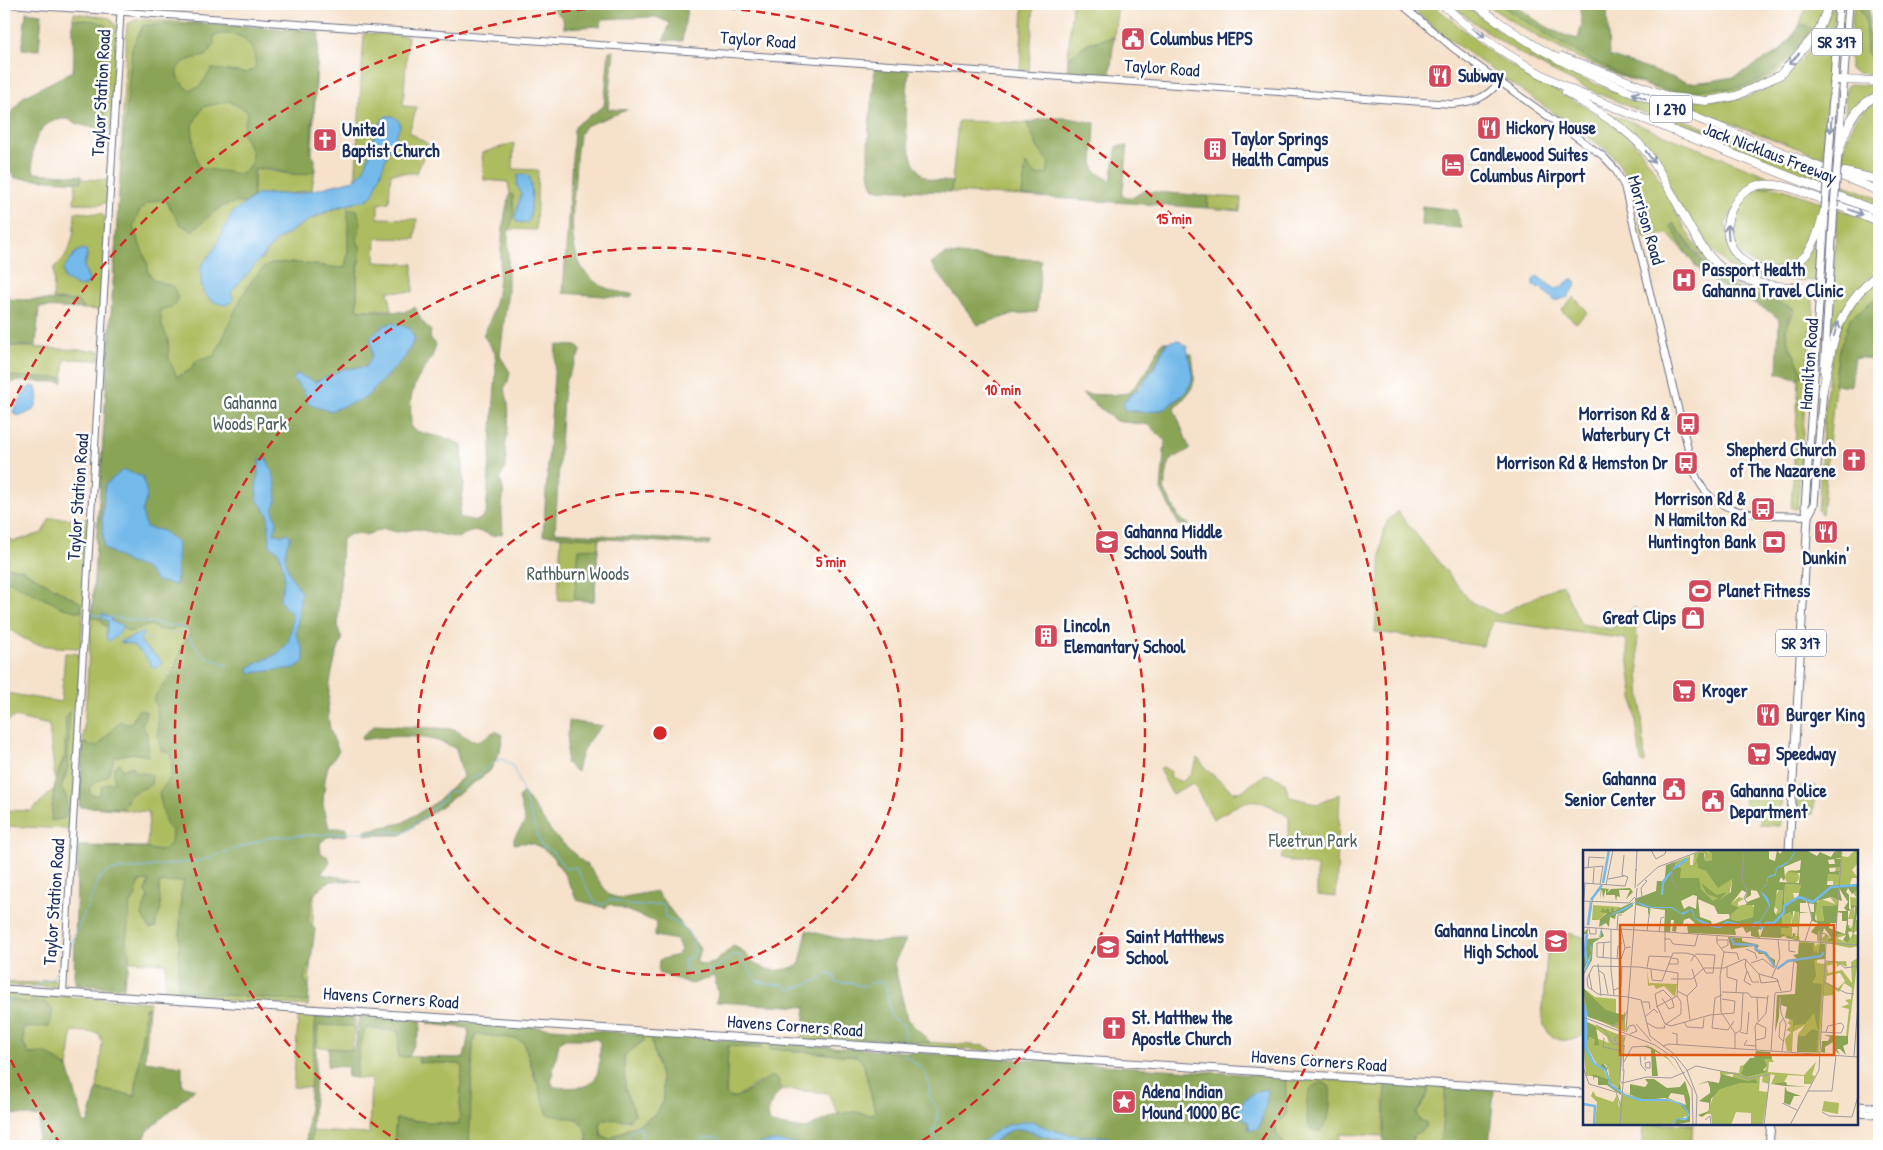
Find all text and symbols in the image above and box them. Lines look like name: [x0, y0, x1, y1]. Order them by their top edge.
street label: Taylor Road: [719, 24, 797, 55]
public building icon: Columbus MEPS: [1120, 26, 1146, 52]
place label: Columbus MEPS: [1150, 26, 1253, 51]
one-way arrow: [1472, 28, 1486, 38]
road number: SR 317: [1812, 28, 1862, 56]
street label: Taylor Station Road: [85, 29, 116, 157]
street label: Taylor Road: [1123, 52, 1201, 83]
one-way arrow: [1789, 52, 1800, 65]
restaurant icon: Subway: [1427, 63, 1453, 89]
place label: Subway: [1458, 63, 1504, 89]
one-way arrow: [1632, 91, 1647, 100]
road number: I 270: [1650, 96, 1692, 122]
restaurant icon: Hickory House: [1476, 115, 1502, 141]
place label: Hickory House: [1506, 115, 1597, 141]
street label: Jack Nicklaus Freeway: [1700, 116, 1841, 190]
place label: United Baptist Church: [342, 117, 440, 164]
one-way arrow: [1826, 117, 1835, 133]
place label: Taylor Springs Health Campus: [1231, 126, 1328, 173]
church icon: United Baptist Church: [312, 127, 338, 153]
building icon: Taylor Springs Health Campus: [1202, 136, 1228, 162]
place label: Candlewood Suites Columbus Airport: [1470, 142, 1588, 189]
one-way arrow: [1645, 150, 1655, 164]
hotel icon: Candlewood Suites Columbus Airport: [1440, 152, 1466, 178]
street label: Morrison Road: [1622, 172, 1671, 267]
text: 15 min: [1156, 208, 1192, 229]
one-way arrow: [1848, 208, 1863, 217]
one-way arrow: [1724, 225, 1733, 241]
place label: Passport Health Gahanna Travel Clinic: [1702, 257, 1844, 303]
hospital icon: Passport Health Gahanna Travel Clinic: [1671, 267, 1697, 293]
street label: Hamilton Road: [1793, 317, 1824, 411]
one-way arrow: [1832, 322, 1842, 338]
text: 10 min: [985, 379, 1021, 400]
park label: Gahanna Woods Park: [213, 390, 287, 436]
place label: Morrison Rd & Waterbury Ct: [1579, 401, 1671, 448]
bus stop icon: Morrison Rd & Waterbury Ct: [1675, 411, 1701, 437]
street label: Taylor Station Road: [61, 433, 94, 561]
place label: Shepherd Church of The Nazarene: [1726, 437, 1837, 483]
church icon: Shepherd Church of The Nazarene: [1841, 447, 1867, 473]
place label: Morrison Rd & Hemston Dr: [1497, 450, 1668, 475]
bus stop icon: Morrison Rd & Hemston Dr: [1673, 450, 1699, 476]
place label: Morrison Rd & N Hamilton Rd: [1655, 486, 1746, 532]
bus stop icon: Morrison Rd & N Hamilton Rd: [1750, 496, 1776, 522]
place label: Gahanna Middle School South: [1124, 519, 1223, 565]
restaurant icon: Dunkin': [1813, 519, 1839, 545]
school or university icon: Gahanna Middle School South: [1094, 529, 1120, 555]
place label: Huntington Bank: [1648, 529, 1757, 555]
bank icon: Huntington Bank: [1761, 529, 1787, 555]
place label: Dunkin': [1803, 545, 1849, 570]
text: 5 min: [816, 551, 846, 572]
park label: Rathburn Woods: [527, 561, 629, 586]
sports icon: Planet Fitness: [1687, 578, 1713, 604]
place label: Planet Fitness: [1718, 578, 1810, 603]
place label: Great Clips: [1603, 605, 1676, 631]
shop icon: Great Clips: [1680, 605, 1706, 631]
place label: Lincoln Elemantary School: [1064, 613, 1187, 660]
building icon: Lincoln Elemantary School: [1033, 623, 1059, 649]
road number: SR 317: [1776, 630, 1826, 656]
supermarket icon: Kroger: [1671, 678, 1697, 704]
place label: Kroger: [1702, 678, 1748, 704]
restaurant icon: Burger King: [1755, 702, 1781, 728]
place label: Burger King: [1786, 702, 1865, 728]
centre of rings: [651, 724, 669, 742]
supermarket icon: Speedway: [1746, 741, 1772, 767]
place label: Speedway: [1776, 741, 1837, 767]
place label: Gahanna Senior Center: [1565, 766, 1657, 812]
public building icon: Gahanna Senior Center: [1661, 776, 1687, 802]
place label: Gahanna Police Department: [1730, 778, 1827, 825]
public building icon: Gahanna Police Department: [1700, 788, 1726, 814]
park label: Fleetrun Park: [1268, 828, 1358, 853]
street label: Taylor Station Road: [37, 838, 70, 966]
inset map: [1583, 850, 1858, 1125]
place label: Gahanna Lincoln High School: [1434, 918, 1539, 965]
place label: Saint Matthews School: [1126, 924, 1224, 970]
school or university icon: Gahanna Lincoln High School: [1543, 928, 1569, 954]
school or university icon: Saint Matthews School: [1095, 934, 1121, 960]
street label: Havens Corners Road: [322, 980, 460, 1015]
place label: St. Matthew the Apostle Church: [1132, 1005, 1234, 1052]
street label: Havens Corners Road: [726, 1008, 864, 1043]
church icon: St. Matthew the Apostle Church: [1101, 1015, 1127, 1041]
street label: Havens Corners Road: [1250, 1043, 1388, 1078]
place label: Adena Indian Mound 1000 BC: [1142, 1079, 1240, 1125]
place icon: Adena Indian Mound 1000 BC: [1111, 1089, 1137, 1115]

